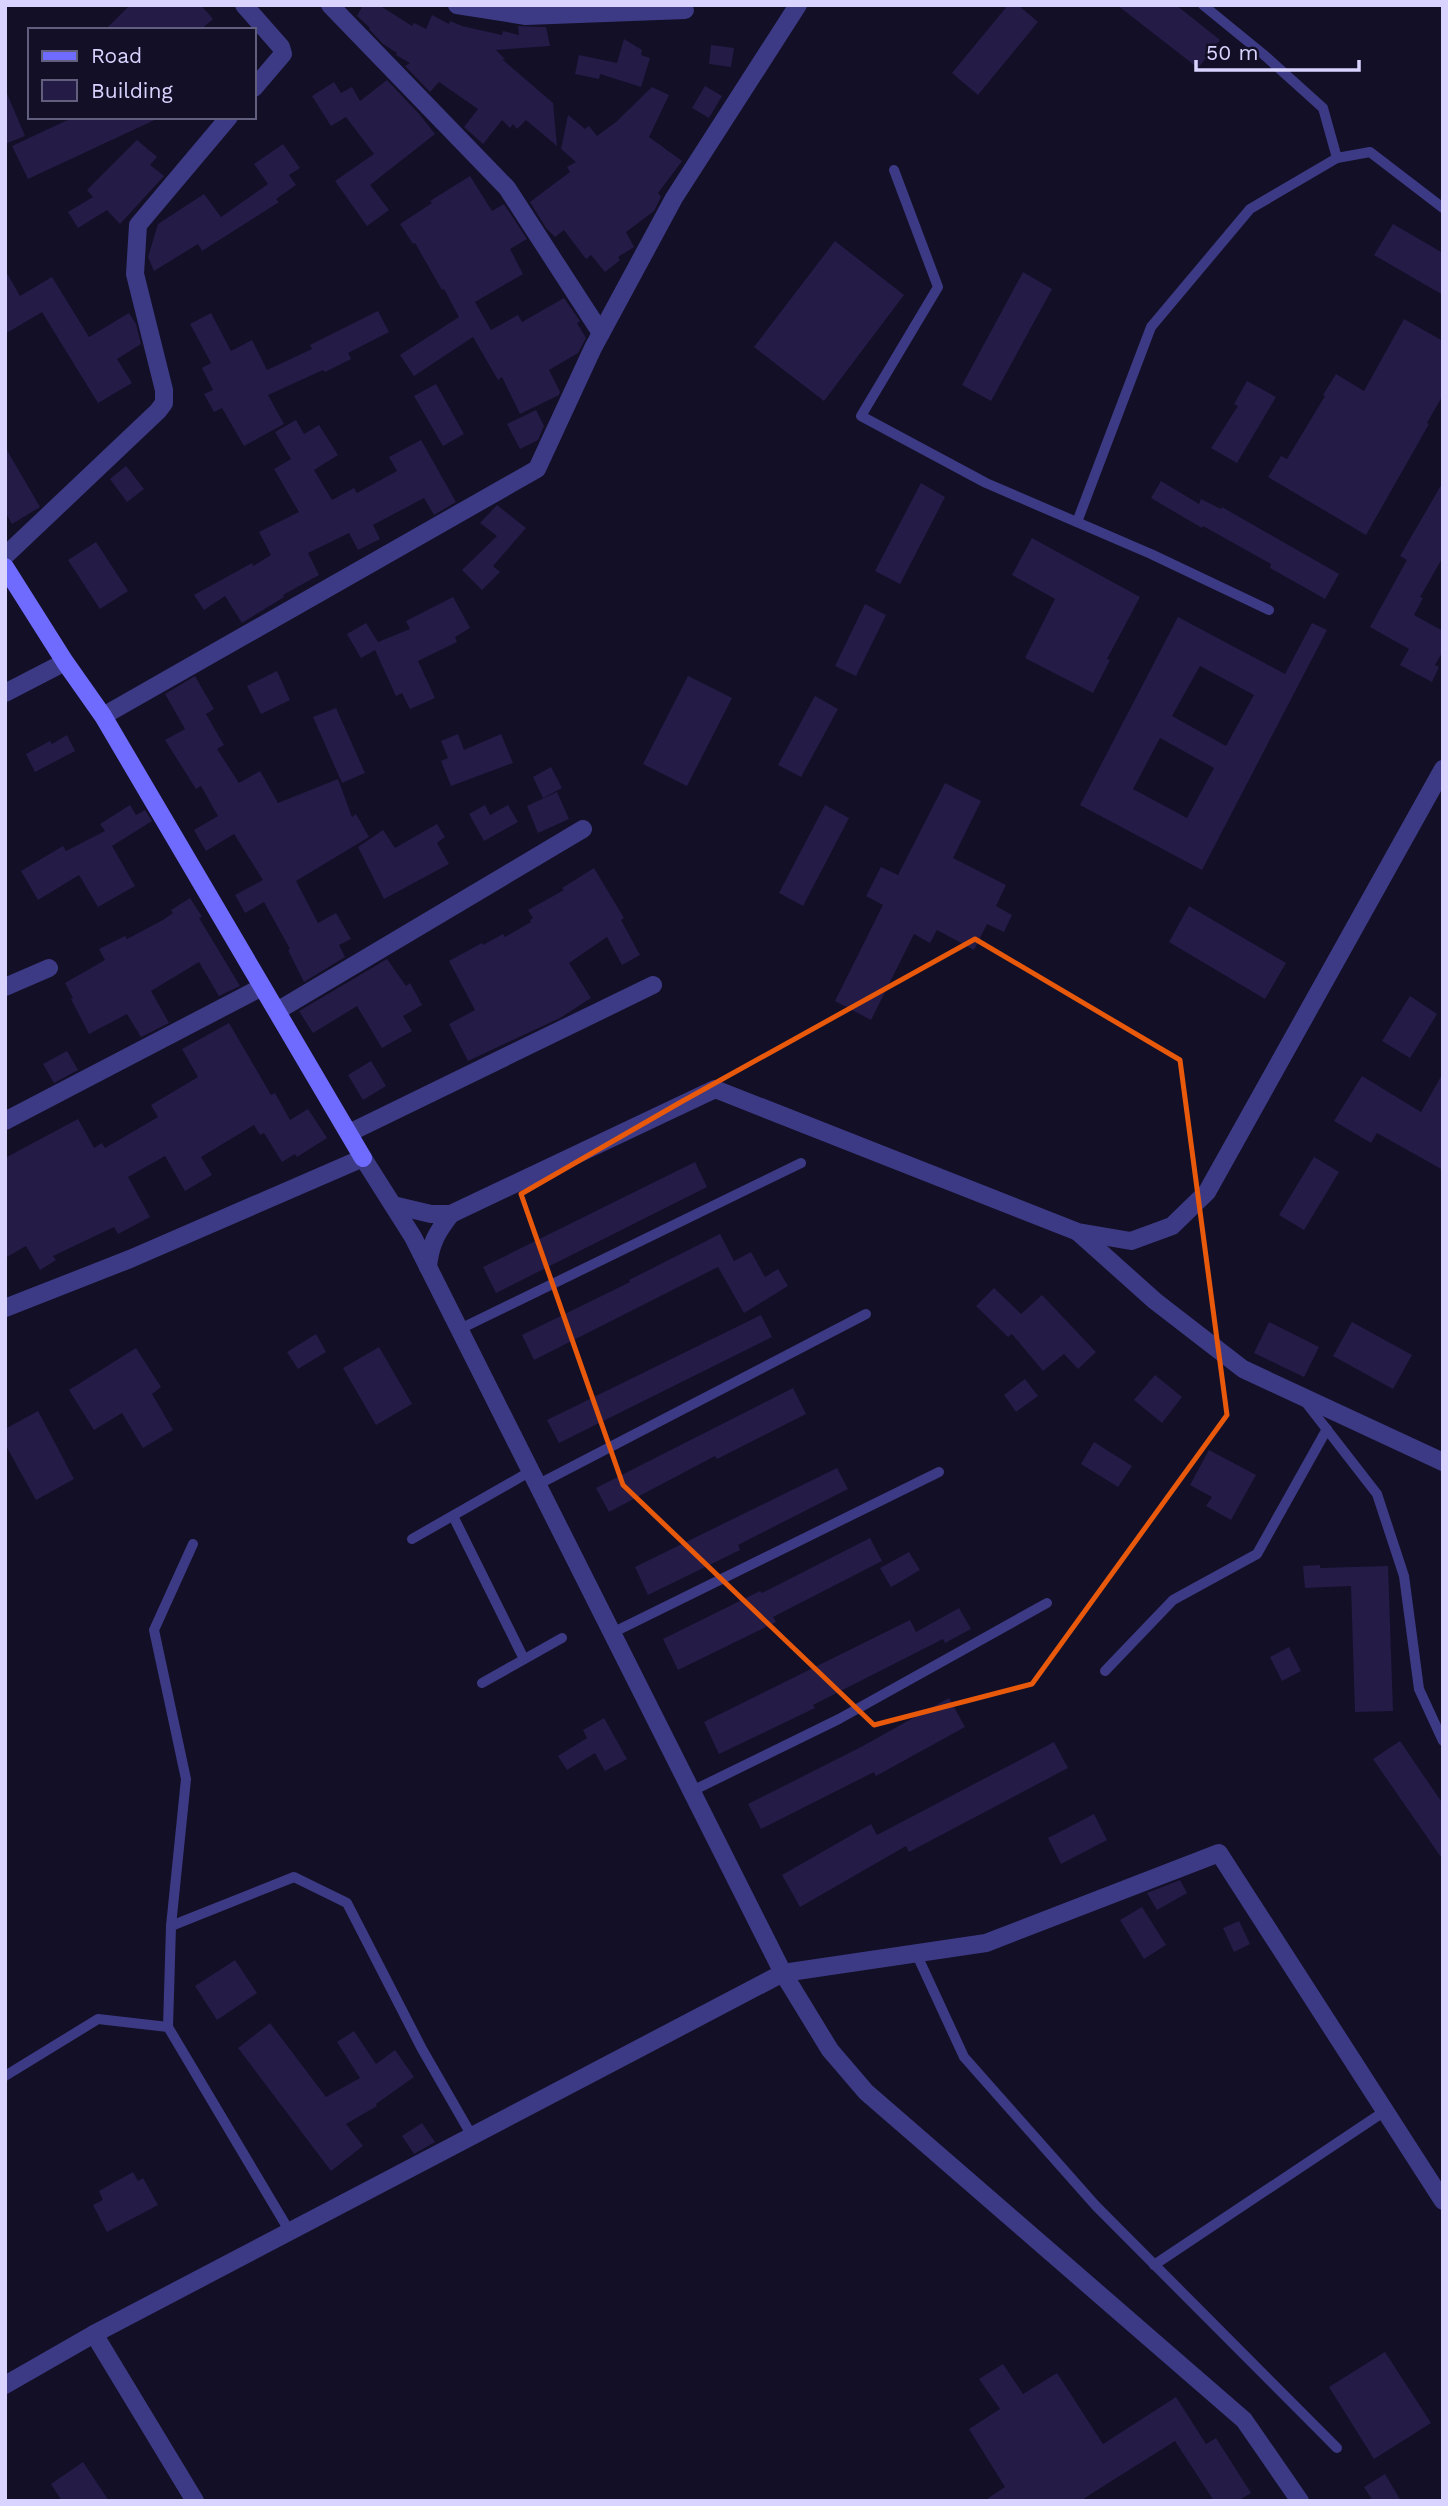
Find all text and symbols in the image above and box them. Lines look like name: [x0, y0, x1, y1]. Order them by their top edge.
legend: [28, 28, 256, 119]
scale bar: [1196, 28, 1359, 72]
text: 50 m: [1206, 40, 1258, 65]
text: Road: [91, 43, 142, 68]
text: Building: [91, 78, 173, 103]

